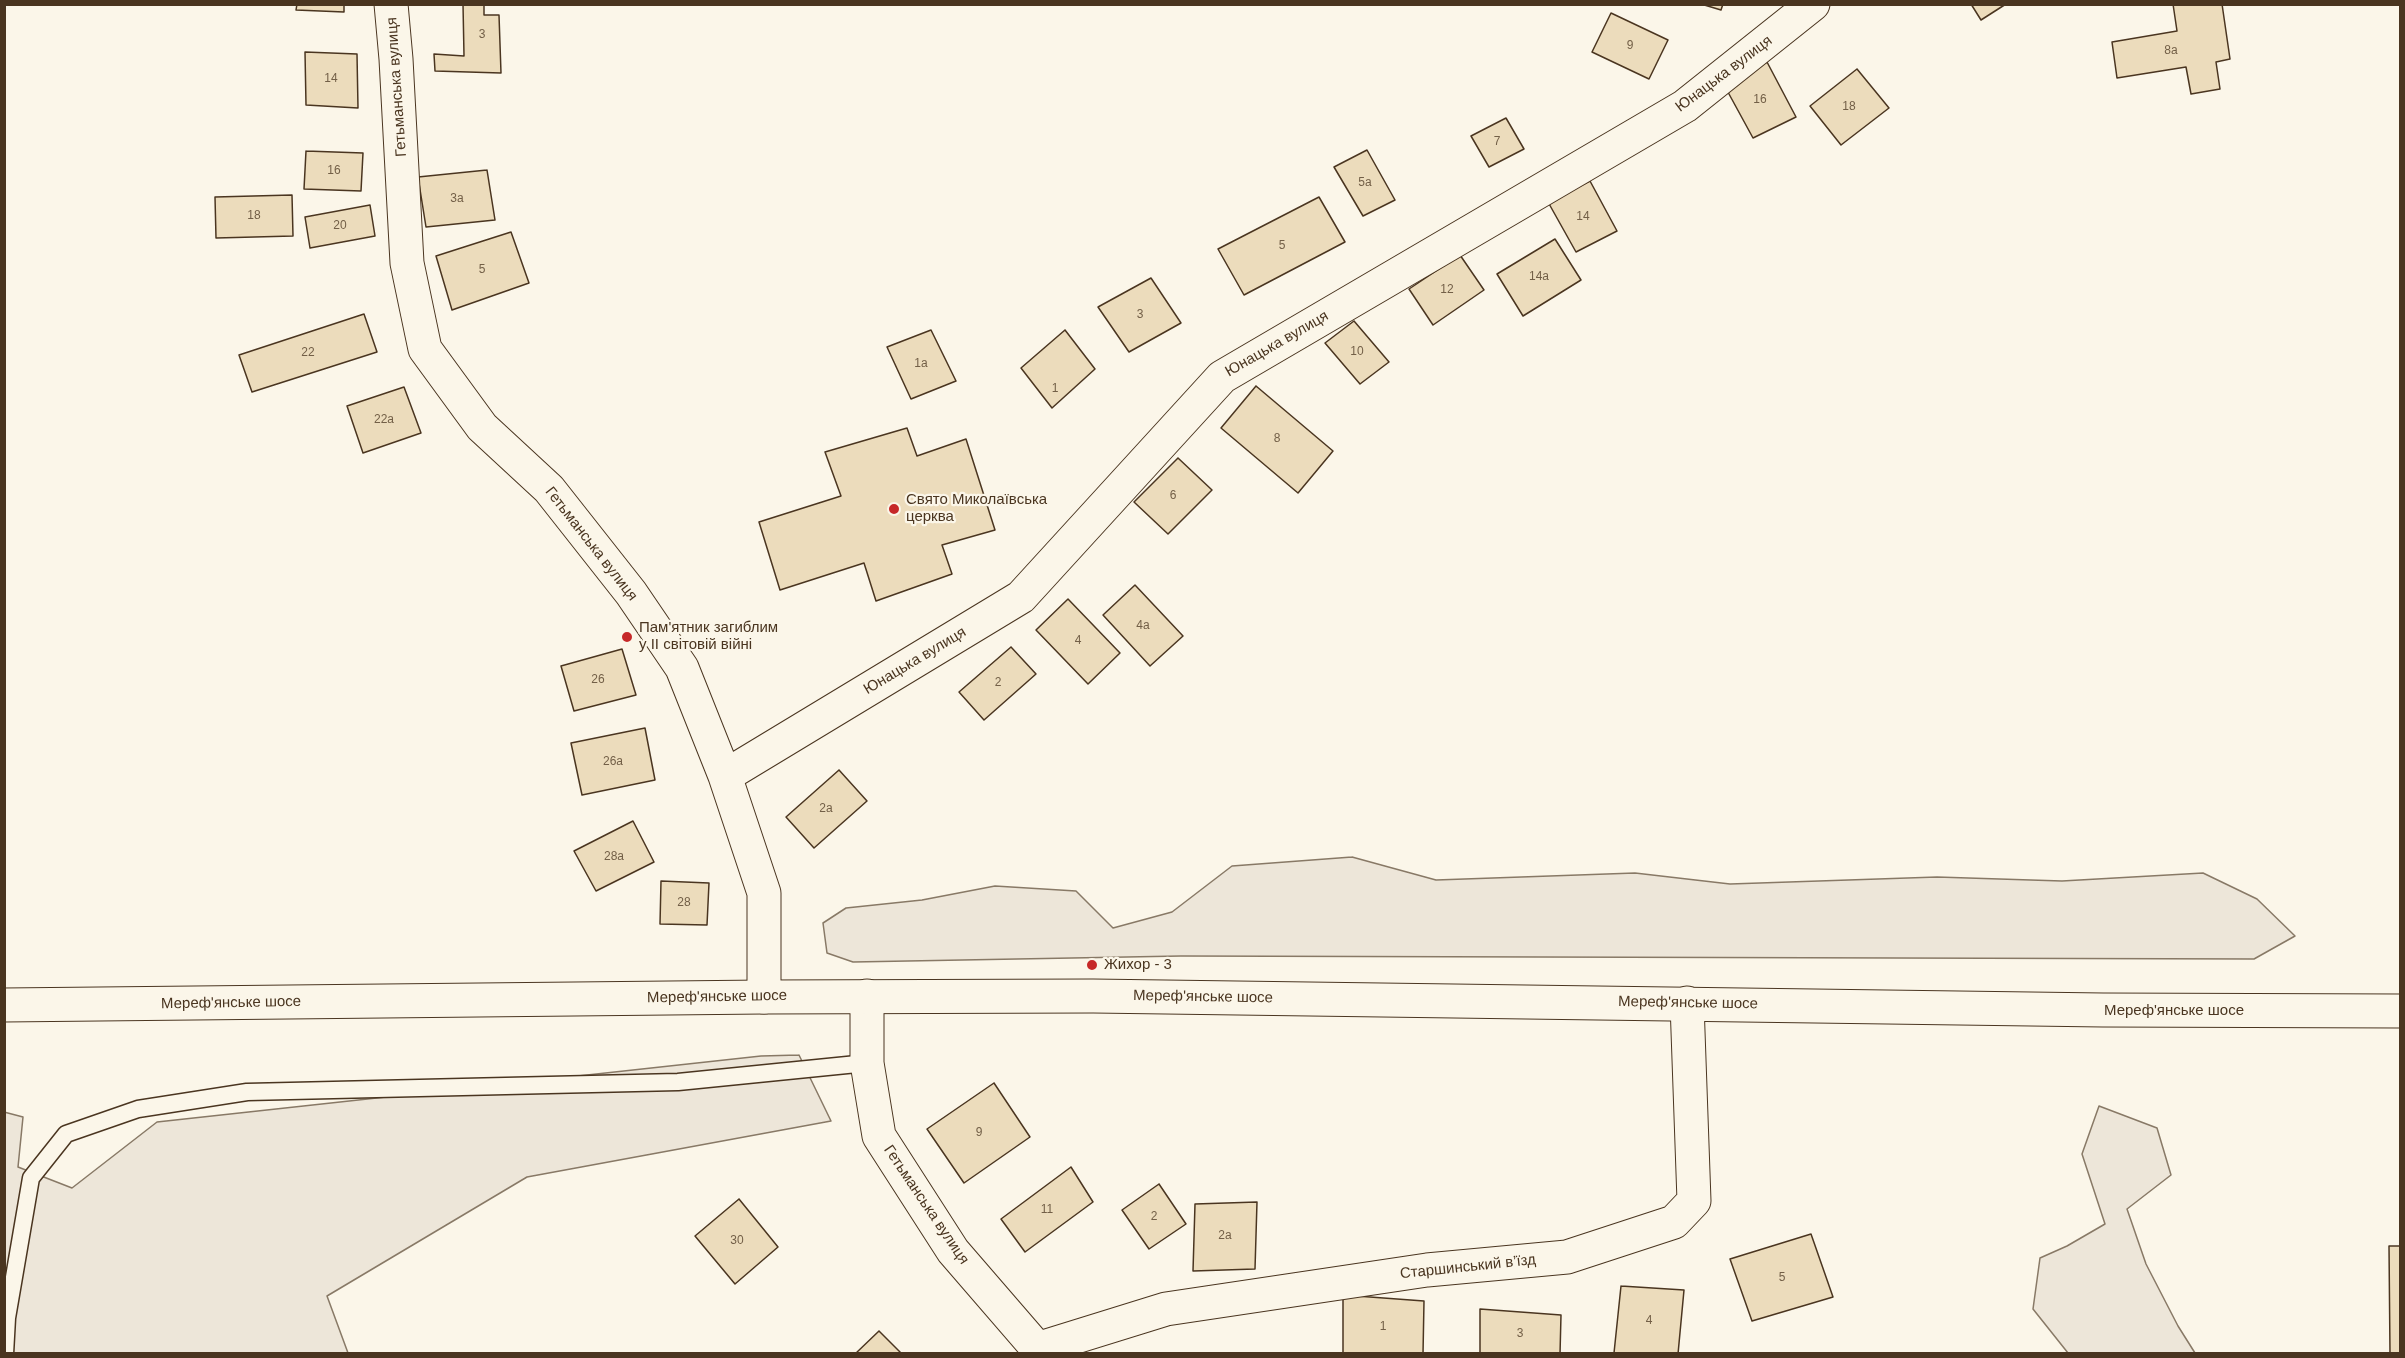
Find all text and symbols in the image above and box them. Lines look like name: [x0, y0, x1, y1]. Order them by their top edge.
street label: Гетьманська вулиця: [383, 17, 411, 157]
house number: 3: [479, 28, 485, 42]
street label: Юнацька вулиця: [1672, 32, 1776, 116]
house number: 9: [1627, 39, 1633, 53]
house number: 8а: [2164, 44, 2178, 58]
house number: 14: [324, 72, 338, 86]
house number: 16: [1753, 93, 1767, 107]
house number: 18: [1842, 100, 1856, 114]
house number: 7: [1494, 135, 1500, 149]
house number: 16: [327, 164, 341, 178]
house number: 5а: [1358, 176, 1372, 190]
house number: 3а: [450, 192, 464, 206]
house number: 18: [247, 209, 261, 223]
house number: 14: [1576, 210, 1590, 224]
house number: 20: [333, 219, 347, 233]
house number: 5: [1279, 239, 1285, 253]
house number: 5: [479, 263, 485, 277]
house number: 14а: [1529, 270, 1549, 284]
house number: 12: [1440, 283, 1454, 297]
street label: Юнацька вулиця: [1222, 307, 1332, 381]
house number: 3: [1137, 308, 1143, 322]
house number: 10: [1350, 345, 1364, 359]
house number: 22: [301, 346, 315, 360]
house number: 1а: [914, 357, 928, 371]
house number: 1: [1052, 382, 1058, 396]
house number: 22а: [374, 413, 394, 427]
house number: 8: [1274, 432, 1280, 446]
street label: Гетьманська вулиця: [541, 483, 641, 605]
house number: 6: [1170, 489, 1176, 503]
place label: Свято Миколаївська церква: [906, 491, 1047, 526]
marker: Свято Миколаївська церква: [887, 502, 901, 516]
place label: Пам'ятник загиблим у II світовій війні: [639, 619, 778, 654]
house number: 4а: [1136, 619, 1150, 633]
street label: Юнацька вулиця: [861, 623, 969, 699]
marker: Пам'ятник загиблим у II світовій війні: [620, 630, 634, 644]
house number: 4: [1075, 634, 1081, 648]
house number: 26: [591, 673, 605, 687]
house number: 2: [995, 676, 1001, 690]
house number: 26а: [603, 755, 623, 769]
house number: 2а: [819, 802, 833, 816]
house number: 28а: [604, 850, 624, 864]
house number: 28: [677, 896, 691, 910]
place label: Жихор - 3: [1104, 956, 1172, 974]
marker: Жихор - 3: [1085, 958, 1099, 972]
street label: Мереф'янське шосе: [647, 987, 787, 1007]
street label: Мереф'янське шосе: [1133, 987, 1273, 1007]
street label: Мереф'янське шосе: [161, 993, 301, 1013]
street label: Мереф'янське шосе: [1618, 993, 1758, 1013]
street label: Мереф'янське шосе: [2104, 1002, 2244, 1020]
house number: 9: [976, 1126, 982, 1140]
street label: Гетьманська вулиця: [879, 1142, 973, 1268]
house number: 11: [1041, 1203, 1053, 1217]
house number: 2: [1151, 1210, 1157, 1224]
house number: 2а: [1218, 1229, 1232, 1243]
house number: 30: [730, 1234, 744, 1248]
street label: Старшинський в’їзд: [1399, 1251, 1537, 1283]
house number: 5: [1779, 1271, 1785, 1285]
house number: 4: [1646, 1314, 1652, 1328]
house number: 1: [1380, 1320, 1386, 1334]
house number: 3: [1517, 1327, 1523, 1341]

